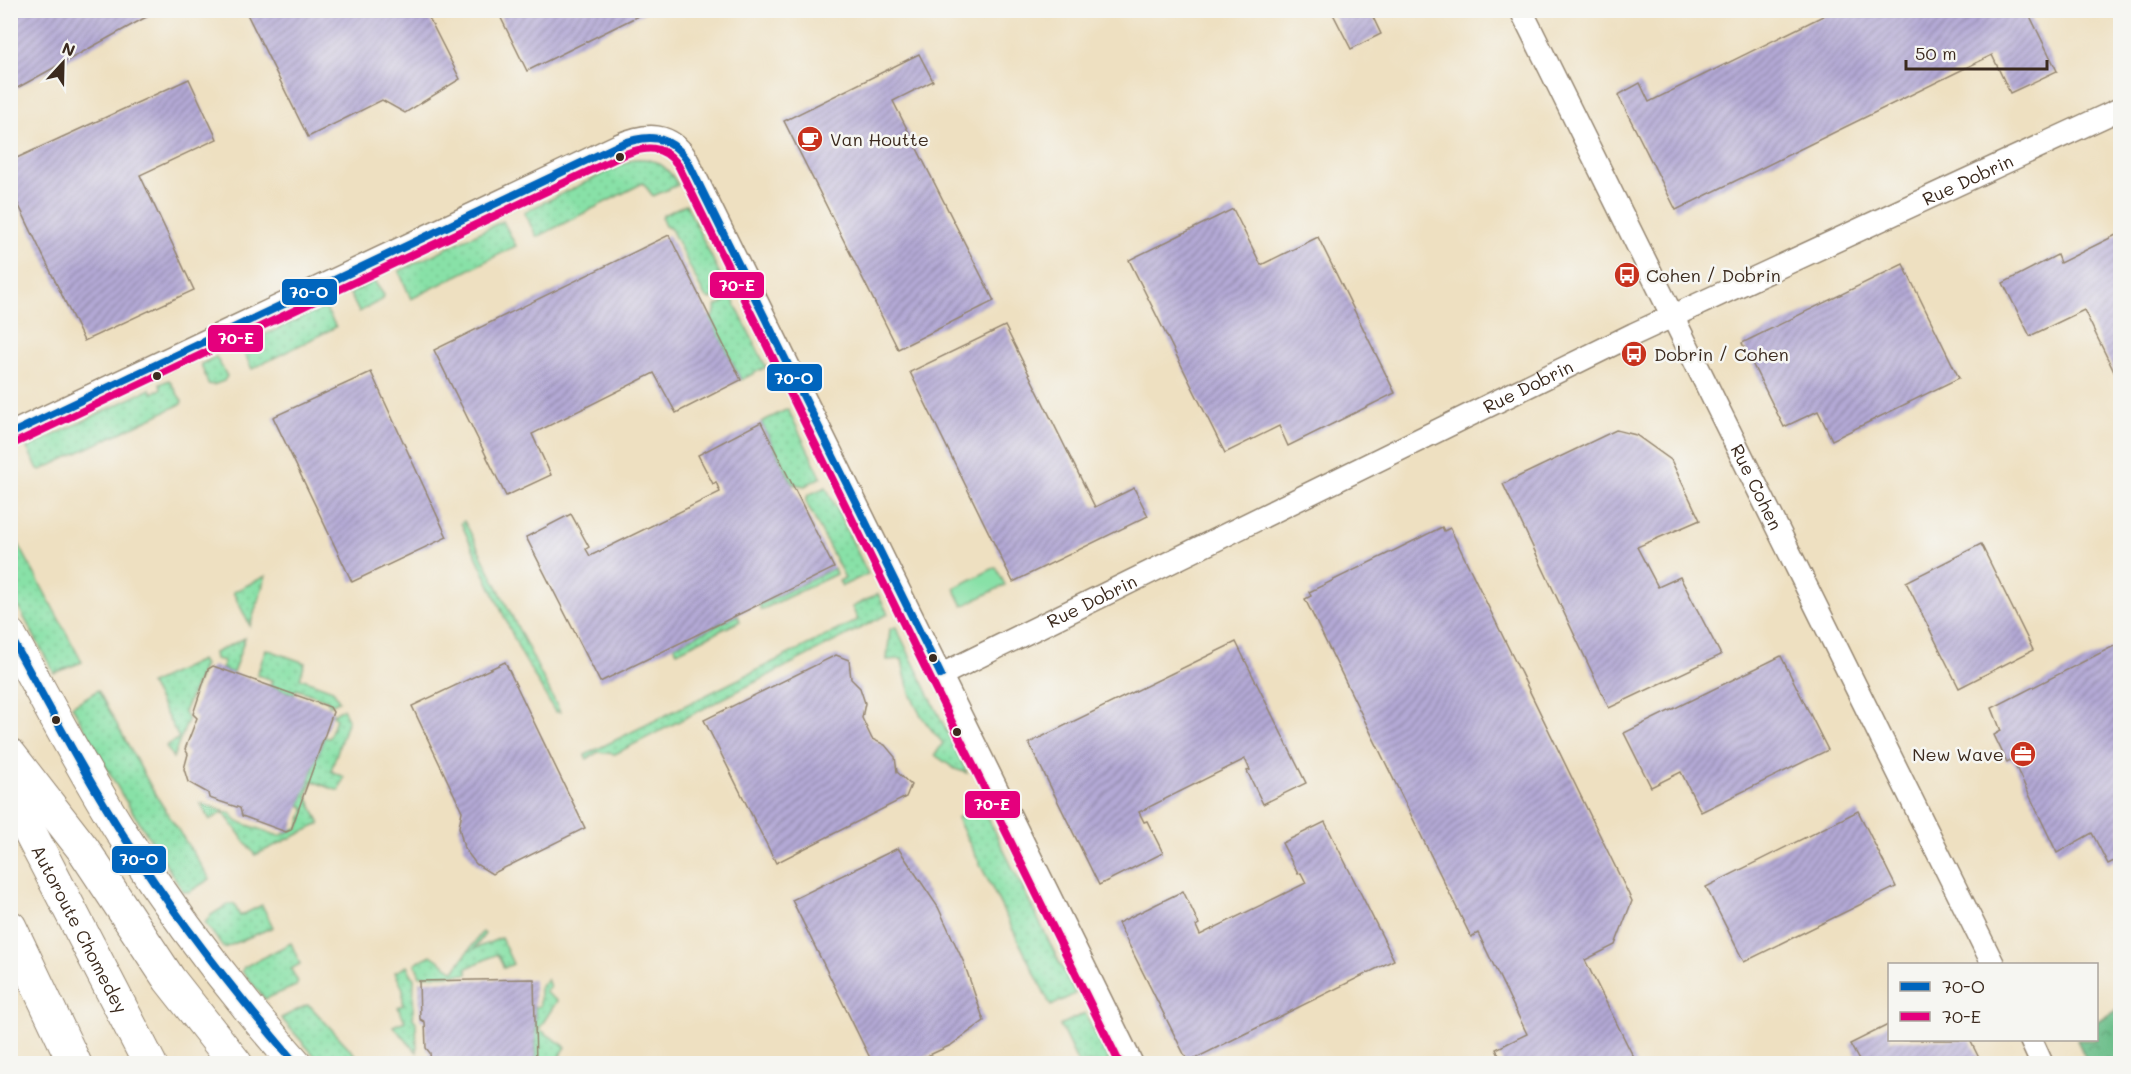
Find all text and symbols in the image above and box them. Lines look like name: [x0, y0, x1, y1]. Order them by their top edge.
north arrow: [33, 33, 93, 93]
scale bar: [1906, 33, 2047, 71]
text: N: [59, 37, 78, 61]
text: 50 m: [1915, 41, 1957, 65]
cafe icon: Van Houtte: [795, 124, 825, 154]
place label: Van Houtte: [830, 127, 929, 151]
street label: Rue Dobrin: [1918, 148, 2017, 211]
unlabelled marker: [614, 151, 626, 163]
bus stop icon: Cohen / Dobrin: [1612, 260, 1642, 290]
place label: Cohen / Dobrin: [1646, 263, 1781, 287]
line badge: 70-E: [709, 271, 765, 299]
text: 70-E: [719, 274, 755, 295]
line badge: 70-O: [281, 278, 338, 306]
text: 70-O: [290, 281, 328, 302]
line badge: 70-E: [207, 324, 264, 353]
text: 70-E: [218, 327, 254, 348]
bus stop icon: Dobrin / Cohen: [1619, 339, 1649, 369]
place label: Dobrin / Cohen: [1654, 342, 1789, 366]
street label: Rue Dobrin: [1479, 354, 1577, 419]
line badge: 70-O: [766, 363, 823, 392]
text: 70-O: [775, 367, 813, 388]
unlabelled marker: [151, 370, 163, 382]
street label: Rue Cohen: [1726, 440, 1788, 534]
street label: Rue Dobrin: [1043, 569, 1141, 633]
unlabelled marker: [927, 652, 939, 664]
unlabelled marker: [50, 714, 62, 726]
unlabelled marker: [951, 726, 963, 738]
office icon: New Wave: [2008, 739, 2038, 769]
place label: New Wave: [1912, 742, 2004, 766]
line badge: 70-E: [964, 790, 1021, 819]
text: 70-E: [974, 793, 1010, 814]
street label: Autoroute Chomedey: [26, 841, 134, 1017]
line badge: 70-O: [111, 845, 167, 874]
text: 70-O: [120, 848, 158, 869]
legend: [1888, 963, 2098, 1041]
text: 70-O: [1942, 974, 1985, 998]
text: 70-E: [1942, 1004, 1981, 1028]

